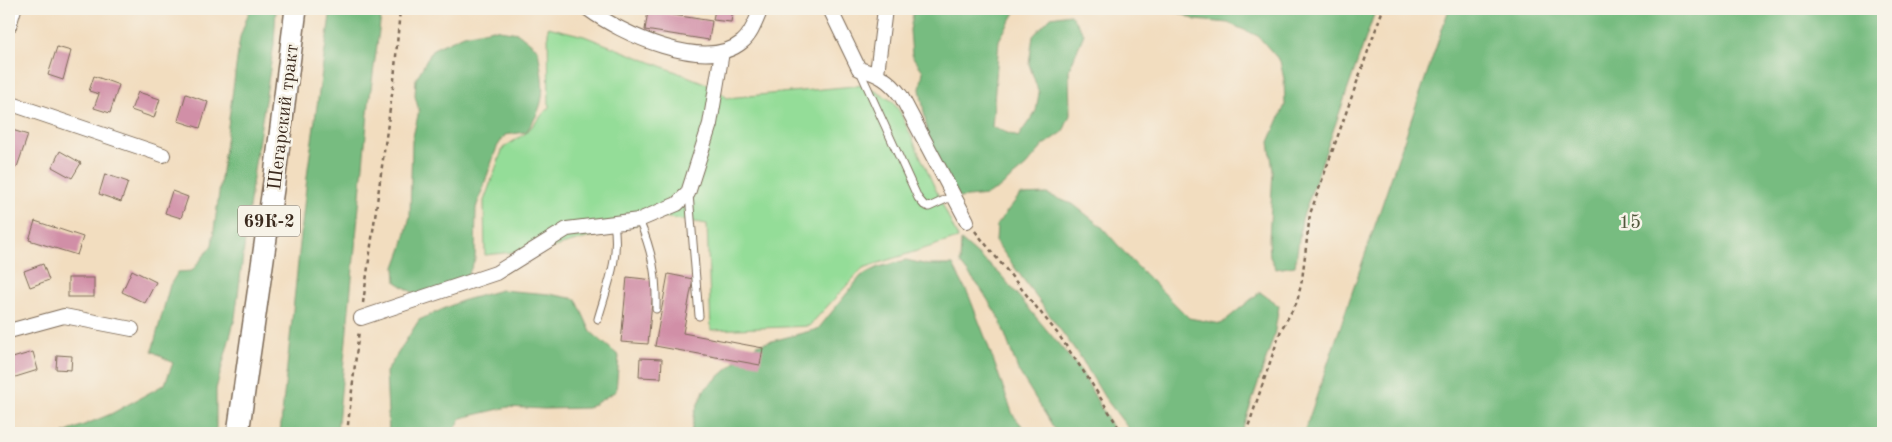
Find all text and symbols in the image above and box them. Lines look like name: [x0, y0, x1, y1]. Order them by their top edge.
street label: Шегарский тракт: [266, 43, 303, 191]
road number: 69К-2: [238, 206, 300, 237]
park label: 15: [1619, 214, 1641, 233]

